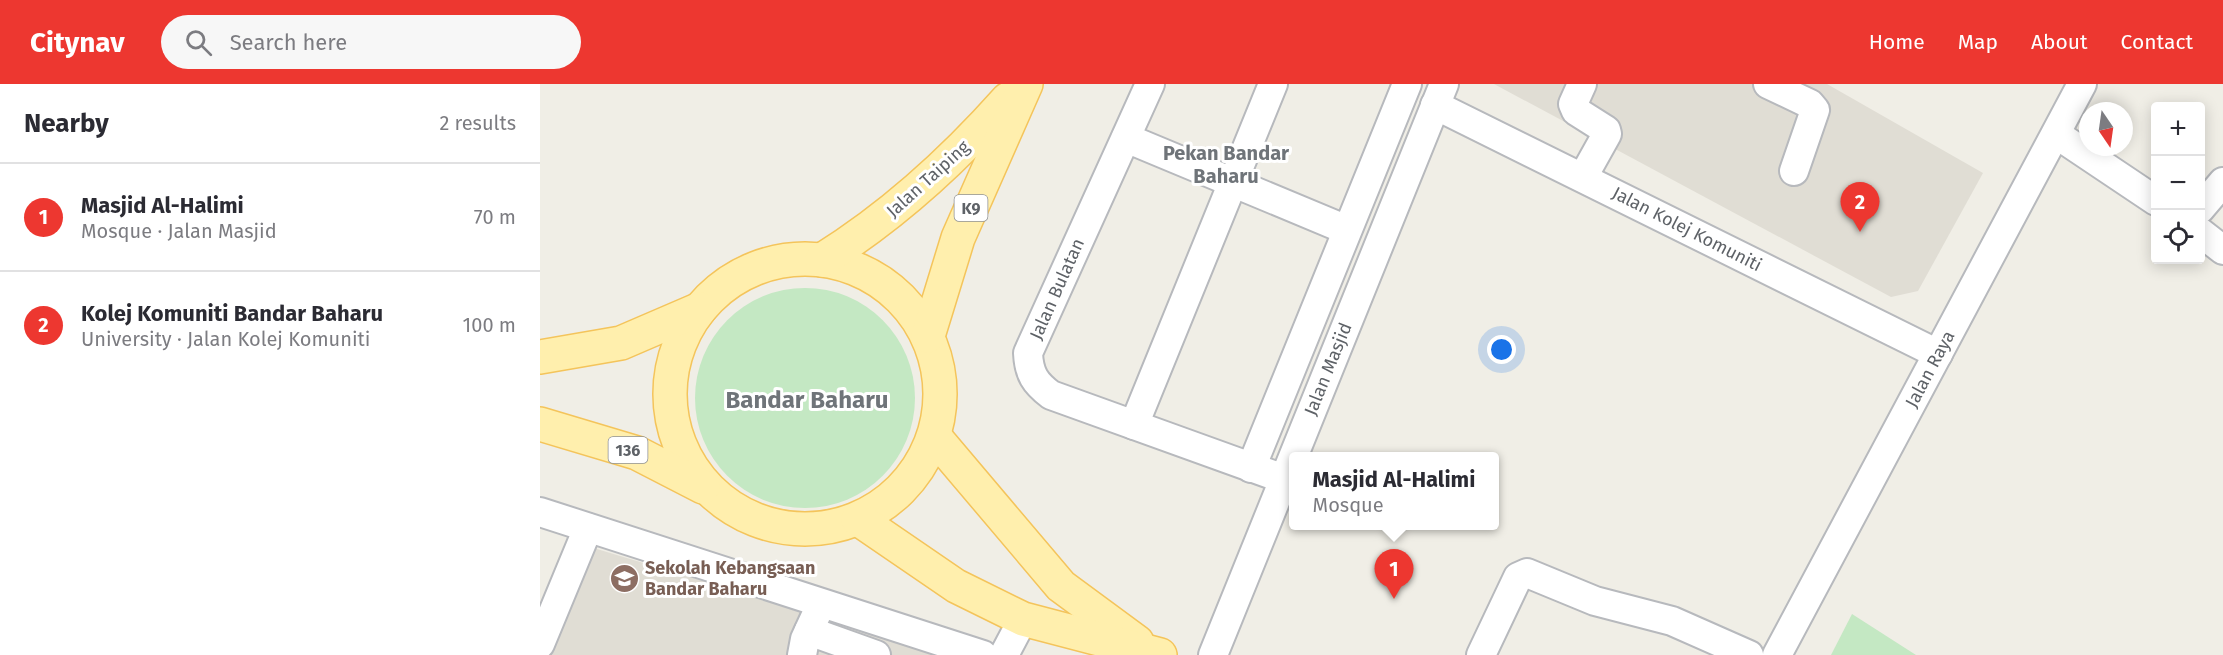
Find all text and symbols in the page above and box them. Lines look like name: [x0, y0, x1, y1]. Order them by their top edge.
search box: [161, 15, 581, 69]
text: Citynav: [30, 26, 125, 59]
icon: search: [182, 26, 215, 59]
text: Search here: [230, 29, 347, 56]
text: Home: [1869, 29, 1925, 55]
text: Map: [1958, 29, 1998, 55]
text: About: [2031, 29, 2088, 55]
text: Contact: [2121, 29, 2193, 55]
north arrow: [2079, 102, 2133, 156]
map controls: [2151, 102, 2205, 264]
button: +: [2151, 102, 2205, 156]
text: Nearby: [24, 108, 109, 139]
text: 2 results: [439, 111, 516, 135]
street label: Jalan Taiping: [882, 135, 975, 222]
district label: Pekan Bandar Baharu: [1163, 141, 1290, 188]
button: −: [2151, 156, 2205, 210]
street label: Jalan Kolej Komuniti: [1608, 182, 1766, 276]
pin: 2: [1840, 182, 1880, 232]
text: Masjid Al-Halimi: [81, 192, 244, 219]
road number: K9: [954, 195, 988, 221]
text: 1: [39, 205, 48, 229]
text: 70 m: [474, 205, 516, 229]
button: locate: [2151, 210, 2205, 264]
text: Mosque · Jalan Masjid: [81, 219, 277, 243]
street label: Jalan Bulatan: [1025, 235, 1089, 343]
text: Kolej Komuniti Bandar Baharu: [81, 300, 383, 327]
text: 2: [38, 313, 49, 337]
text: 100 m: [463, 313, 516, 337]
street label: Jalan Masjid: [1299, 319, 1357, 419]
text: University · Jalan Kolej Komuniti: [81, 327, 370, 351]
street label: Jalan Raya: [1901, 327, 1959, 411]
your location: [1487, 335, 1516, 364]
district label: Bandar Baharu: [726, 386, 888, 414]
road number: 136: [608, 437, 647, 463]
popup: [1289, 452, 1499, 530]
text: Masjid Al-Halimi: [1313, 466, 1475, 493]
text: Mosque: [1313, 493, 1384, 517]
pin: 1: [1374, 550, 1414, 599]
place label: Sekolah Kebangsaan Bandar Baharu: [645, 557, 815, 600]
school or university icon: Sekolah Kebangsaan Bandar Baharu: [608, 562, 640, 594]

